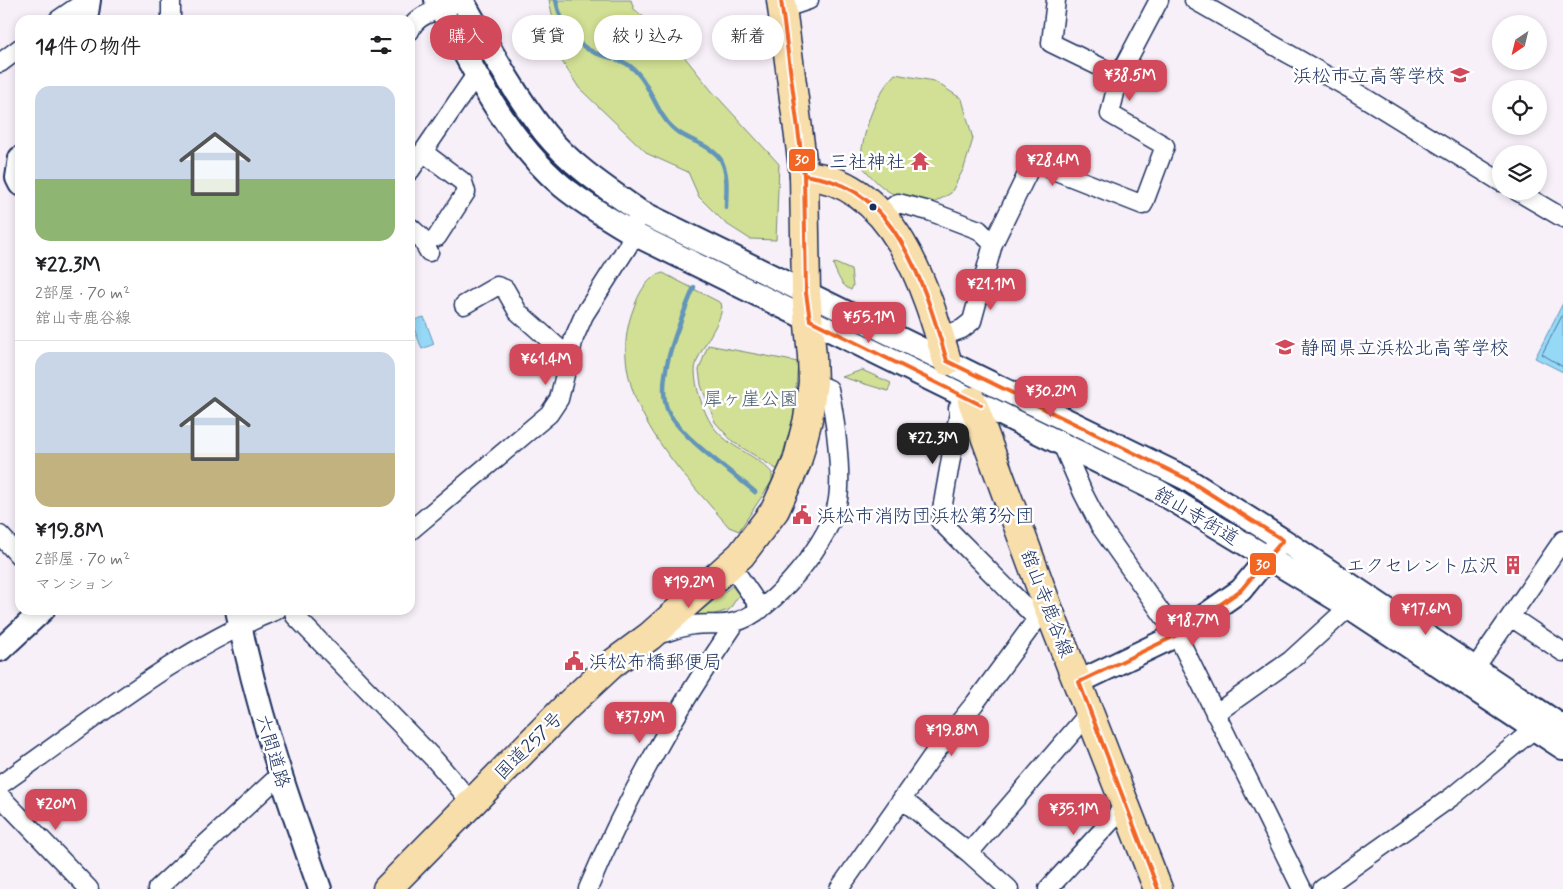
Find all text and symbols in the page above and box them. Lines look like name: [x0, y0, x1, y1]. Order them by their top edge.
chip: 購入: [430, 15, 502, 60]
chip: 賃貸: [512, 15, 584, 60]
chip: 絞り込み: [594, 15, 702, 60]
chip: 新着: [712, 15, 784, 60]
north arrow: [1492, 15, 1548, 70]
map controls: [1492, 15, 1547, 200]
icon: filters: [367, 31, 395, 59]
text: 14件の物件: [35, 33, 141, 61]
pin: ¥38.5M: [1089, 59, 1171, 102]
place label: 浜松市立高等学校: [1293, 64, 1445, 89]
school or university icon: 浜松市立高等学校: [1449, 64, 1471, 86]
text: ¥38.5M: [1104, 65, 1156, 86]
button: locate: [1492, 80, 1547, 135]
icon: home: [170, 119, 260, 209]
pin: ¥28.4M: [1012, 144, 1094, 187]
button: layers: [1492, 145, 1547, 200]
line badge: 30: [788, 148, 816, 172]
place label: 三社神社: [829, 150, 905, 175]
temple icon: 三社神社: [909, 150, 931, 172]
text: ¥28.4M: [1027, 150, 1079, 171]
text: 30: [795, 151, 809, 169]
unlabelled marker: [868, 202, 878, 212]
text: ¥22.3M: [35, 251, 101, 279]
pin: ¥21.1M: [950, 268, 1032, 311]
text: ¥21.1M: [967, 274, 1015, 295]
text: 2部屋 · 70 m²: [35, 283, 130, 304]
pin: ¥55.1M: [828, 302, 910, 344]
text: ¥55.1M: [843, 307, 895, 328]
text: 舘山寺鹿谷線: [35, 308, 131, 329]
school or university icon: 静岡県立浜松北高等学校: [1274, 336, 1296, 358]
place label: 静岡県立浜松北高等学校: [1300, 336, 1509, 361]
pin: ¥61.4M: [505, 344, 587, 386]
text: ¥61.4M: [521, 349, 571, 370]
pin: ¥30.2M: [1010, 376, 1092, 418]
text: ¥30.2M: [1026, 381, 1076, 402]
icon: home: [170, 384, 260, 474]
park label: 犀ヶ崖公園: [703, 387, 799, 412]
pin: ¥22.3M: [892, 422, 974, 465]
text: ¥22.3M: [908, 428, 958, 449]
street label: 舘山寺街道: [1149, 481, 1243, 551]
public building icon: 浜松市消防団浜松第3分団: [791, 504, 813, 526]
place label: 浜松市消防団浜松第3分団: [817, 504, 1035, 529]
text: ¥19.8M: [35, 517, 104, 545]
street label: 舘山寺鹿谷線: [1015, 546, 1079, 661]
text: 2部屋 · 70 m²: [35, 549, 130, 570]
line badge: 30: [1249, 552, 1277, 576]
place label: エクセレント広沢: [1346, 554, 1498, 579]
building icon: エクセレント広沢: [1502, 554, 1524, 576]
text: 30: [1256, 556, 1270, 574]
pin: ¥19.2M: [648, 566, 730, 609]
text: ¥19.2M: [663, 572, 715, 593]
text: マンション: [35, 574, 114, 595]
pin: ¥17.6M: [1385, 594, 1467, 636]
text: ¥17.6M: [1401, 599, 1451, 620]
pin: ¥18.7M: [1152, 604, 1234, 647]
text: ¥18.7M: [1167, 610, 1219, 631]
public building icon: 浜松布橋郵便局: [563, 650, 585, 672]
place label: 浜松布橋郵便局: [589, 650, 722, 675]
pin: ¥37.9M: [599, 702, 681, 744]
street label: 国道257号: [489, 706, 569, 786]
text: ¥37.9M: [615, 707, 665, 728]
street label: 六間道路: [249, 711, 296, 791]
pin: ¥19.8M: [911, 714, 993, 757]
text: ¥19.8M: [926, 720, 978, 741]
pin: ¥20M: [26, 788, 86, 831]
text: ¥20M: [36, 794, 76, 815]
pin: ¥35.1M: [1033, 794, 1115, 836]
text: ¥35.1M: [1049, 799, 1099, 820]

